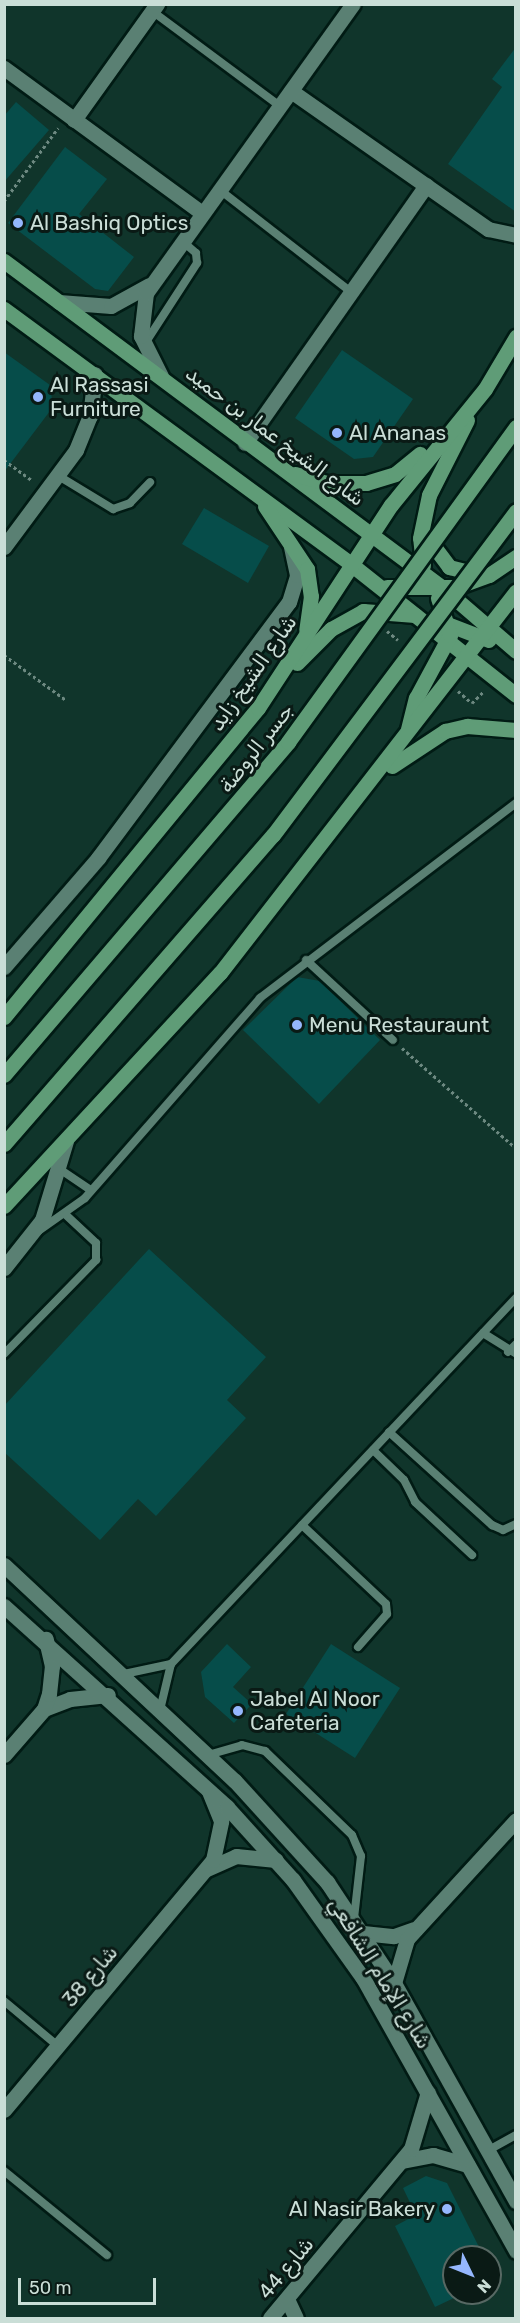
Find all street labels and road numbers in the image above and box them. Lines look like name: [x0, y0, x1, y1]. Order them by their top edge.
street label: شارع الشيخ عمار بن حميد: [180, 360, 370, 512]
street label: شارع الشيخ زايد: [204, 610, 302, 736]
street label: جسر الروضة: [213, 698, 299, 798]
street label: شارع الإمام الشافعي: [323, 1893, 437, 2053]
street label: شارع 38: [57, 1940, 123, 2012]
street label: شارع 44: [253, 2232, 319, 2304]

